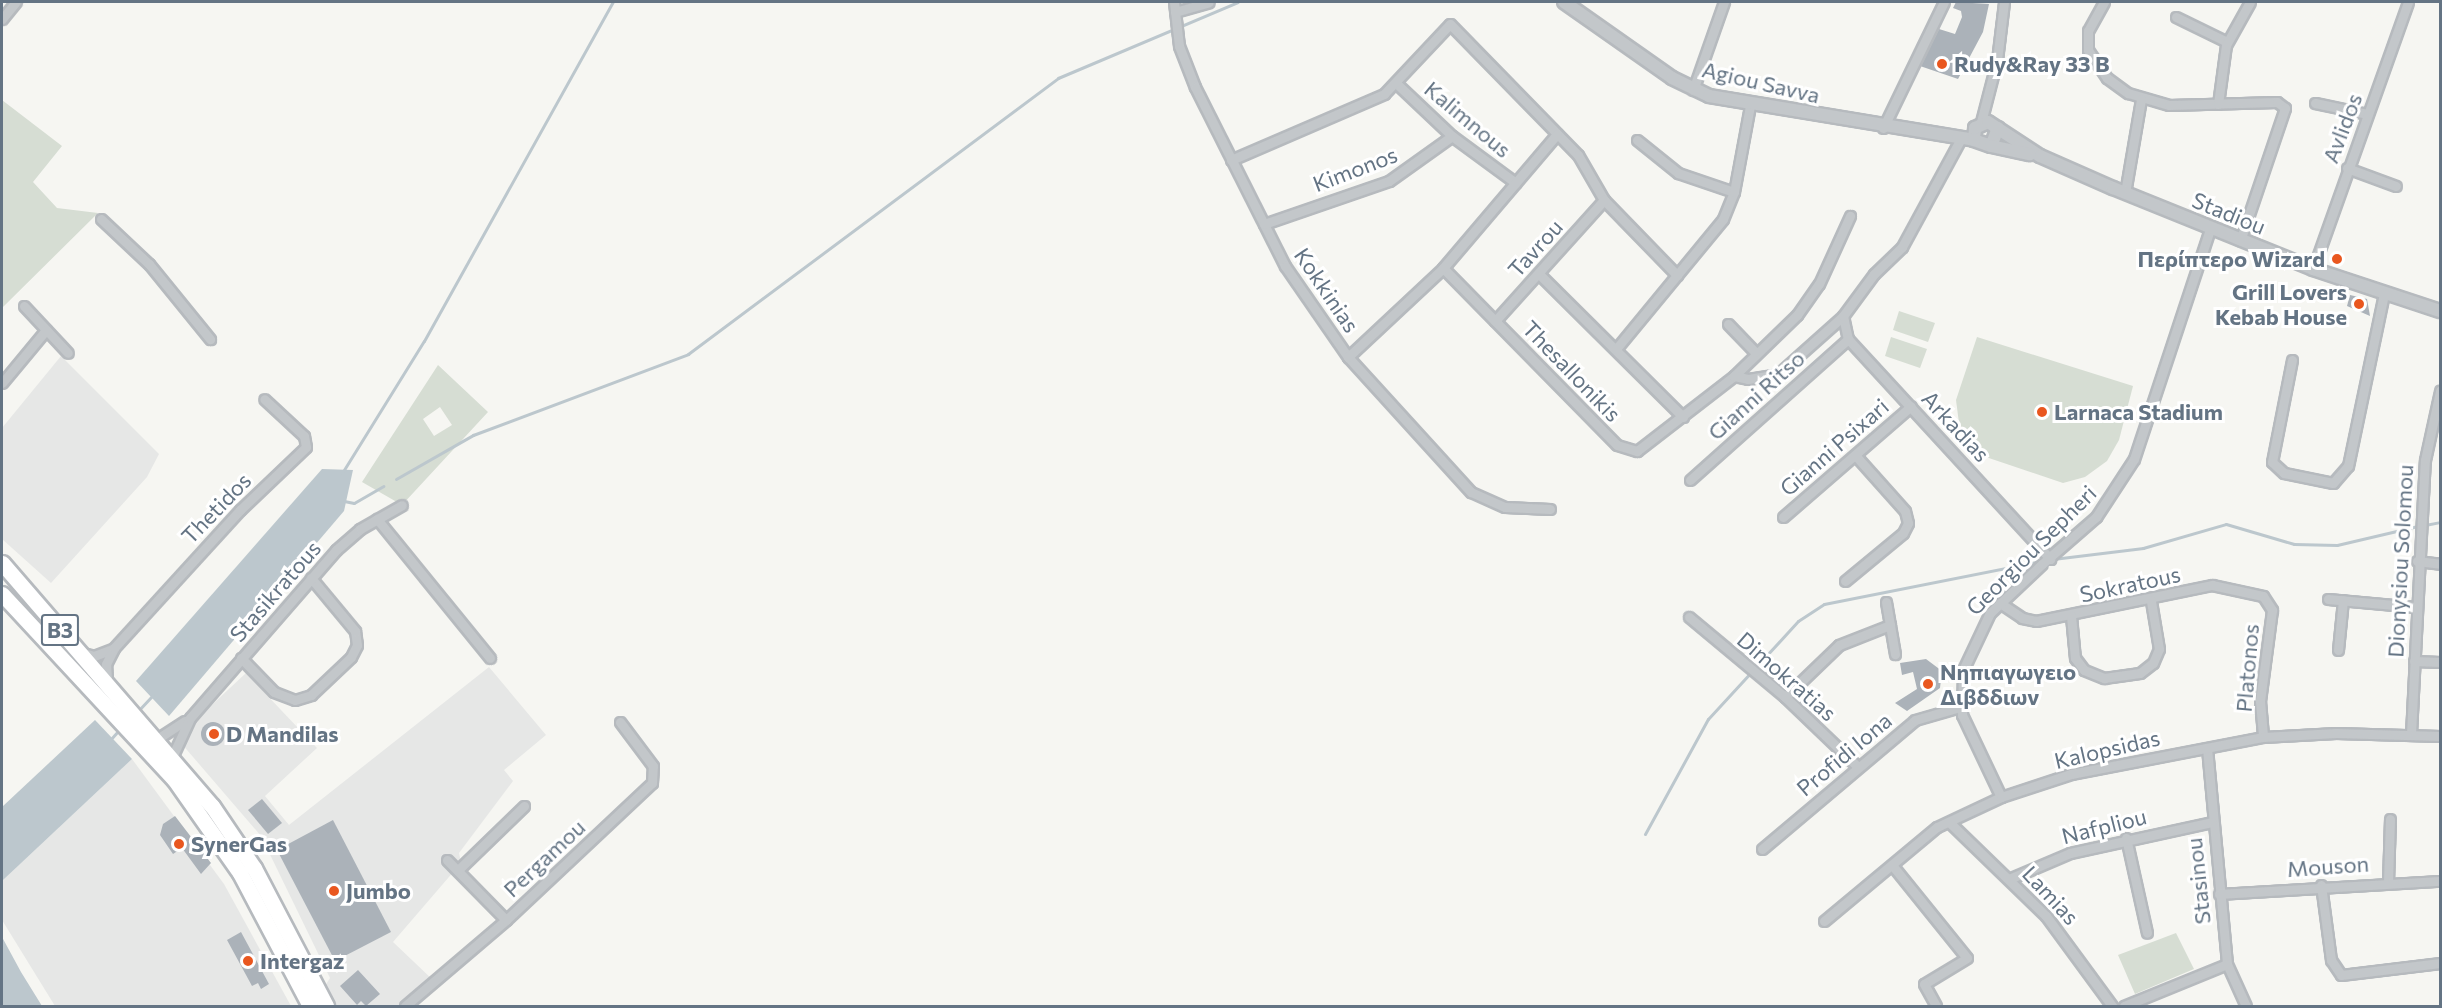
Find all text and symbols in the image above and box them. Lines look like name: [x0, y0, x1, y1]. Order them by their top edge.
place label: Rudy&Ray 33 B: [1954, 51, 2109, 77]
street label: Agiou Savva: [1700, 56, 1822, 108]
marker: Rudy&Ray 33 B: [1935, 57, 1949, 71]
street label: Kalimnous: [1419, 75, 1517, 163]
street label: Avlidos: [2317, 89, 2367, 167]
street label: Kimonos: [1309, 141, 1401, 197]
street label: Stadiou: [2188, 186, 2270, 240]
street label: Tavrou: [1502, 214, 1568, 282]
street label: Kokkinias: [1289, 243, 1365, 337]
place label: Περίπτερο Wizard: [2138, 246, 2325, 272]
marker: Περίπτερο Wizard: [2330, 252, 2344, 266]
place label: Grill Lovers Kebab House: [2215, 278, 2347, 330]
marker: Grill Lovers Kebab House: [2352, 297, 2366, 311]
street label: Thesallonikis: [1517, 315, 1627, 427]
street label: Gianni Ritso: [1702, 345, 1810, 445]
street label: Arkadias: [1917, 385, 1995, 467]
street label: Gianni Psixari: [1774, 393, 1894, 501]
place label: Larnaca Stadium: [2054, 399, 2223, 425]
marker: Larnaca Stadium: [2035, 405, 2049, 419]
street label: Dionysiou Solomou: [2382, 464, 2418, 658]
street label: Thetidos: [176, 467, 256, 549]
street label: Georgiou Sepheri: [1960, 479, 2102, 621]
street label: Stasikratous: [224, 535, 326, 647]
street label: Sokratous: [2077, 560, 2183, 608]
road number: B3: [40, 612, 80, 648]
street label: Platonos: [2230, 623, 2264, 713]
street label: Dimokratias: [1732, 626, 1842, 726]
place label: Νηπιαγωγειο Διβδδιων: [1940, 658, 2076, 710]
marker: Νηπιαγωγειο Διβδδιων: [1921, 677, 1935, 691]
street label: Profidi Iona: [1791, 707, 1897, 801]
place label: D Mandilas: [226, 721, 338, 747]
street label: Kalopsidas: [2052, 724, 2162, 774]
marker: D Mandilas: [207, 727, 221, 741]
street label: Nafpliou: [2059, 803, 2149, 849]
street label: Pergamou: [498, 814, 590, 902]
place label: SynerGas: [191, 831, 287, 857]
street label: Stasinou: [2180, 836, 2216, 926]
marker: SynerGas: [172, 837, 186, 851]
street label: Mouson: [2286, 850, 2370, 882]
street label: Lamias: [2017, 860, 2085, 930]
place label: Jumbo: [346, 878, 411, 904]
marker: Jumbo: [327, 884, 341, 898]
place label: Intergaz: [260, 948, 344, 974]
marker: Intergaz: [241, 954, 255, 968]

